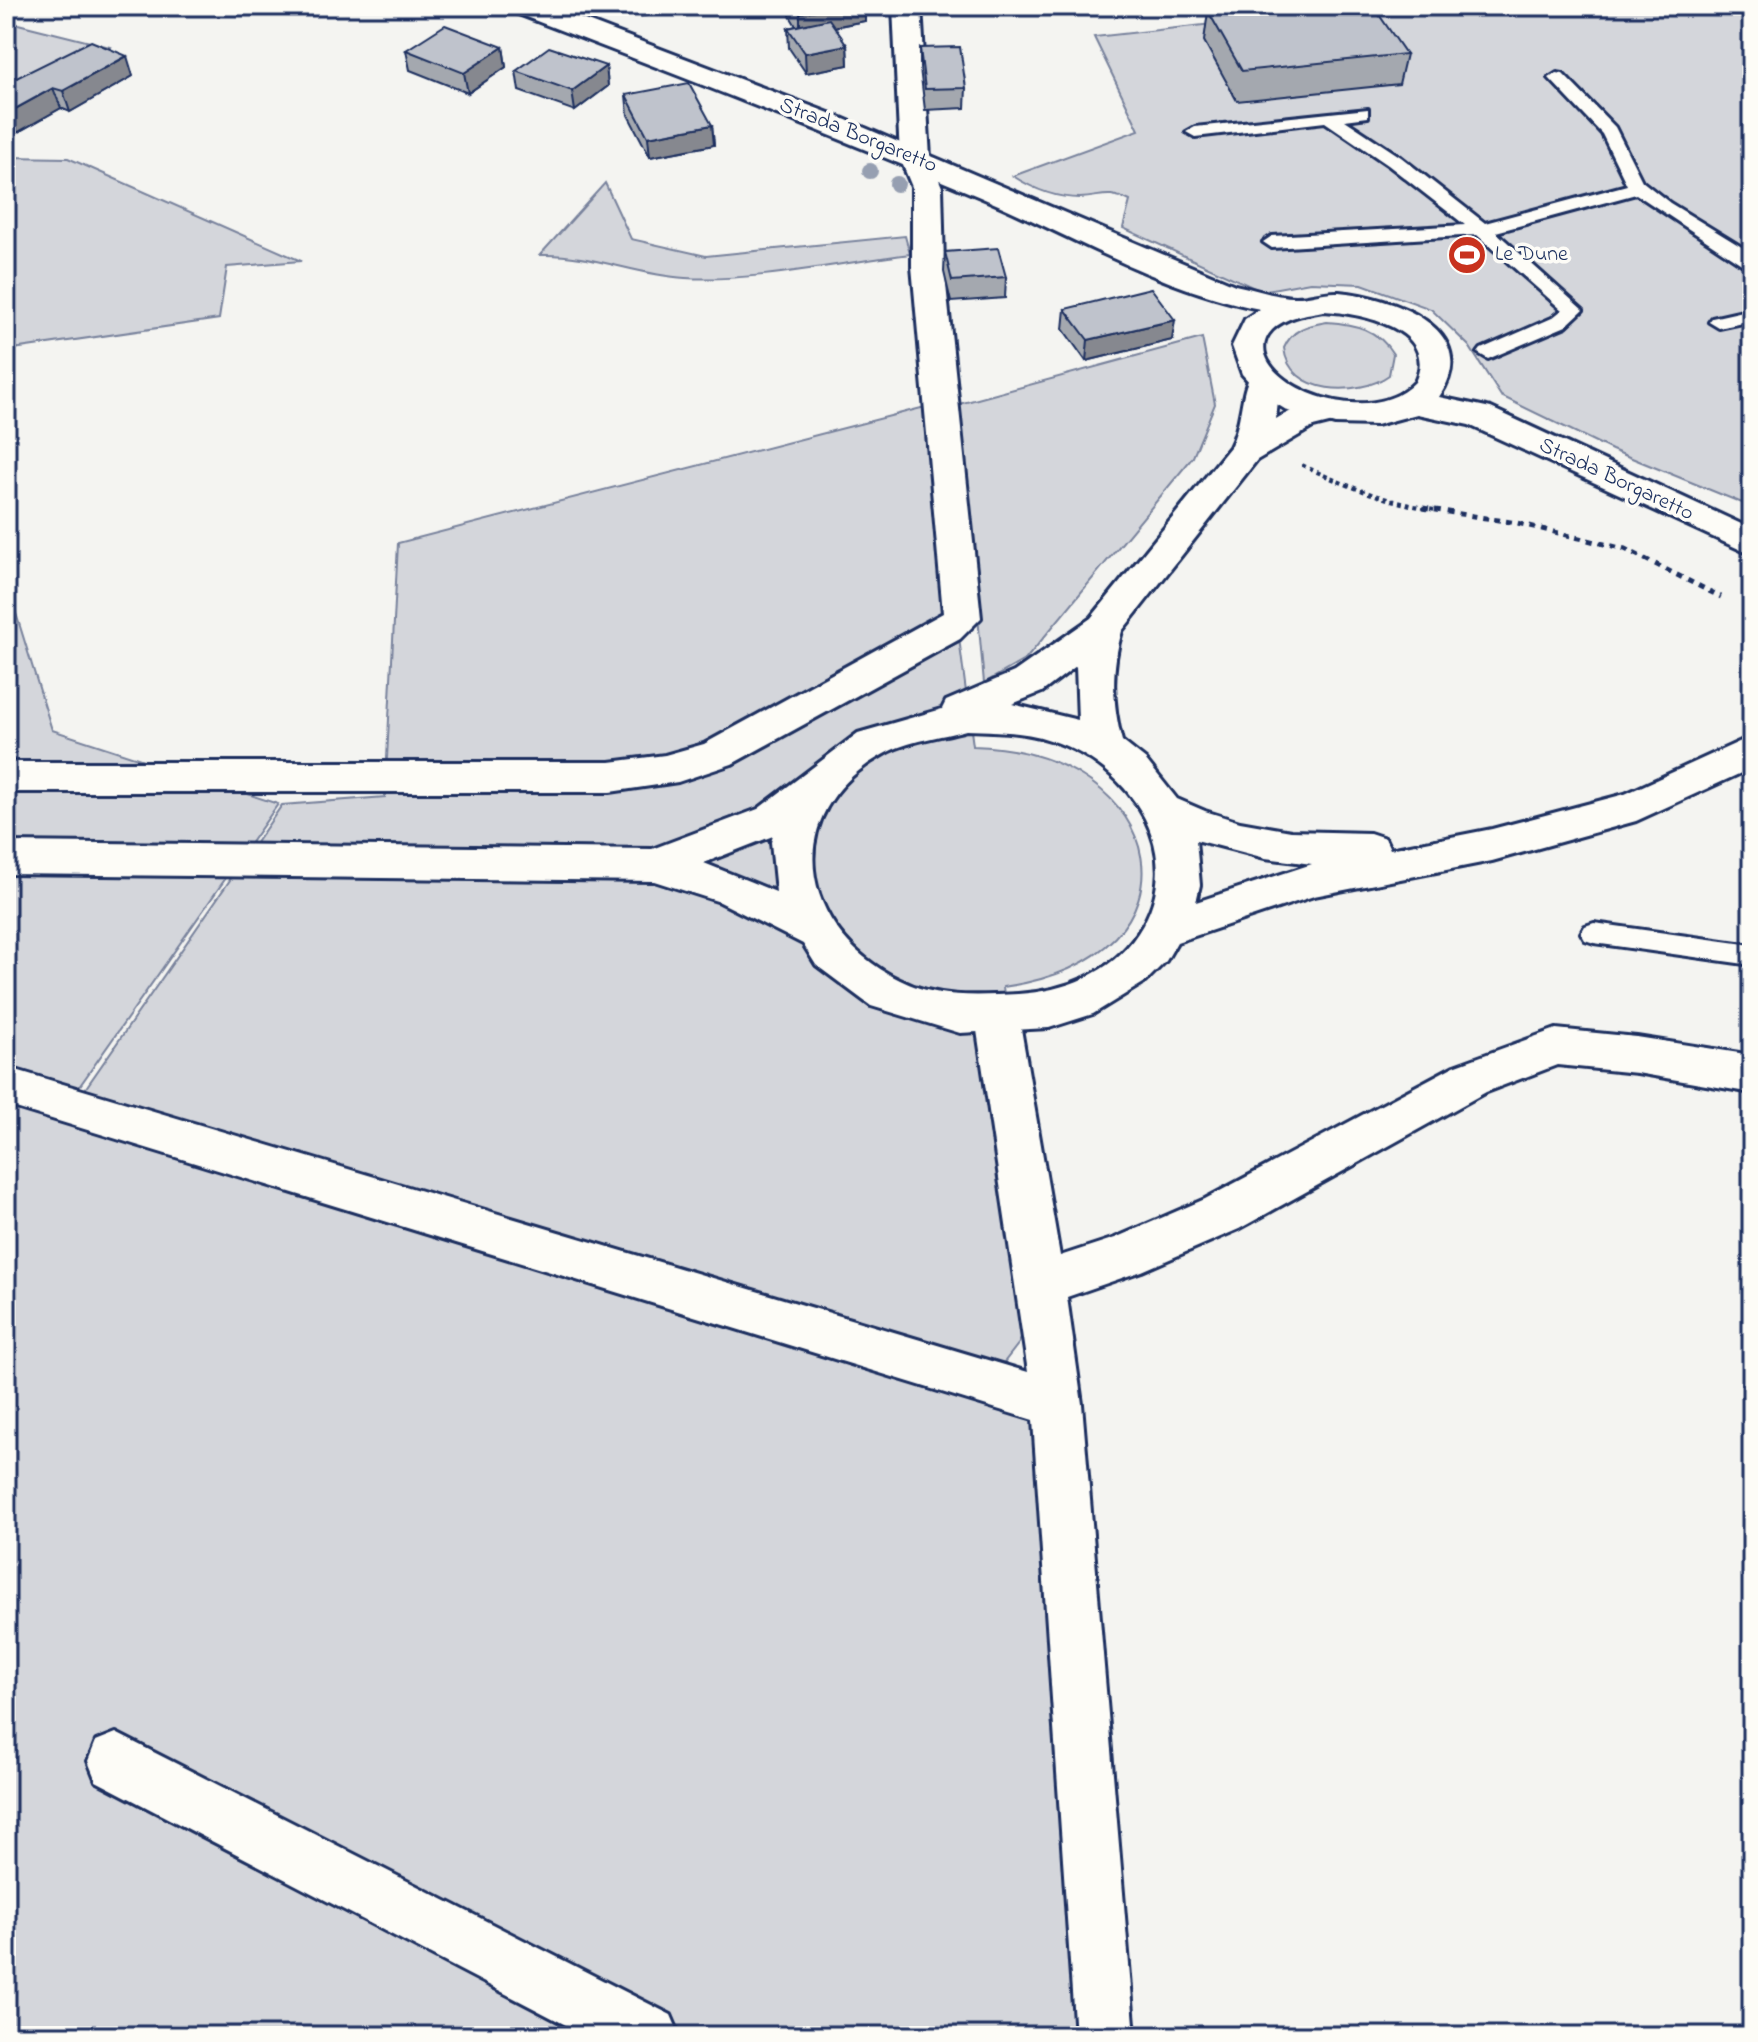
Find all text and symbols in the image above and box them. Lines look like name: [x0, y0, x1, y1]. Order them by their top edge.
street label: Strada Borgaretto: [774, 90, 942, 183]
sports icon: Le Dune: [1446, 234, 1488, 276]
place label: Le Dune: [1495, 239, 1568, 271]
street label: Strada Borgaretto: [1533, 430, 1699, 531]

